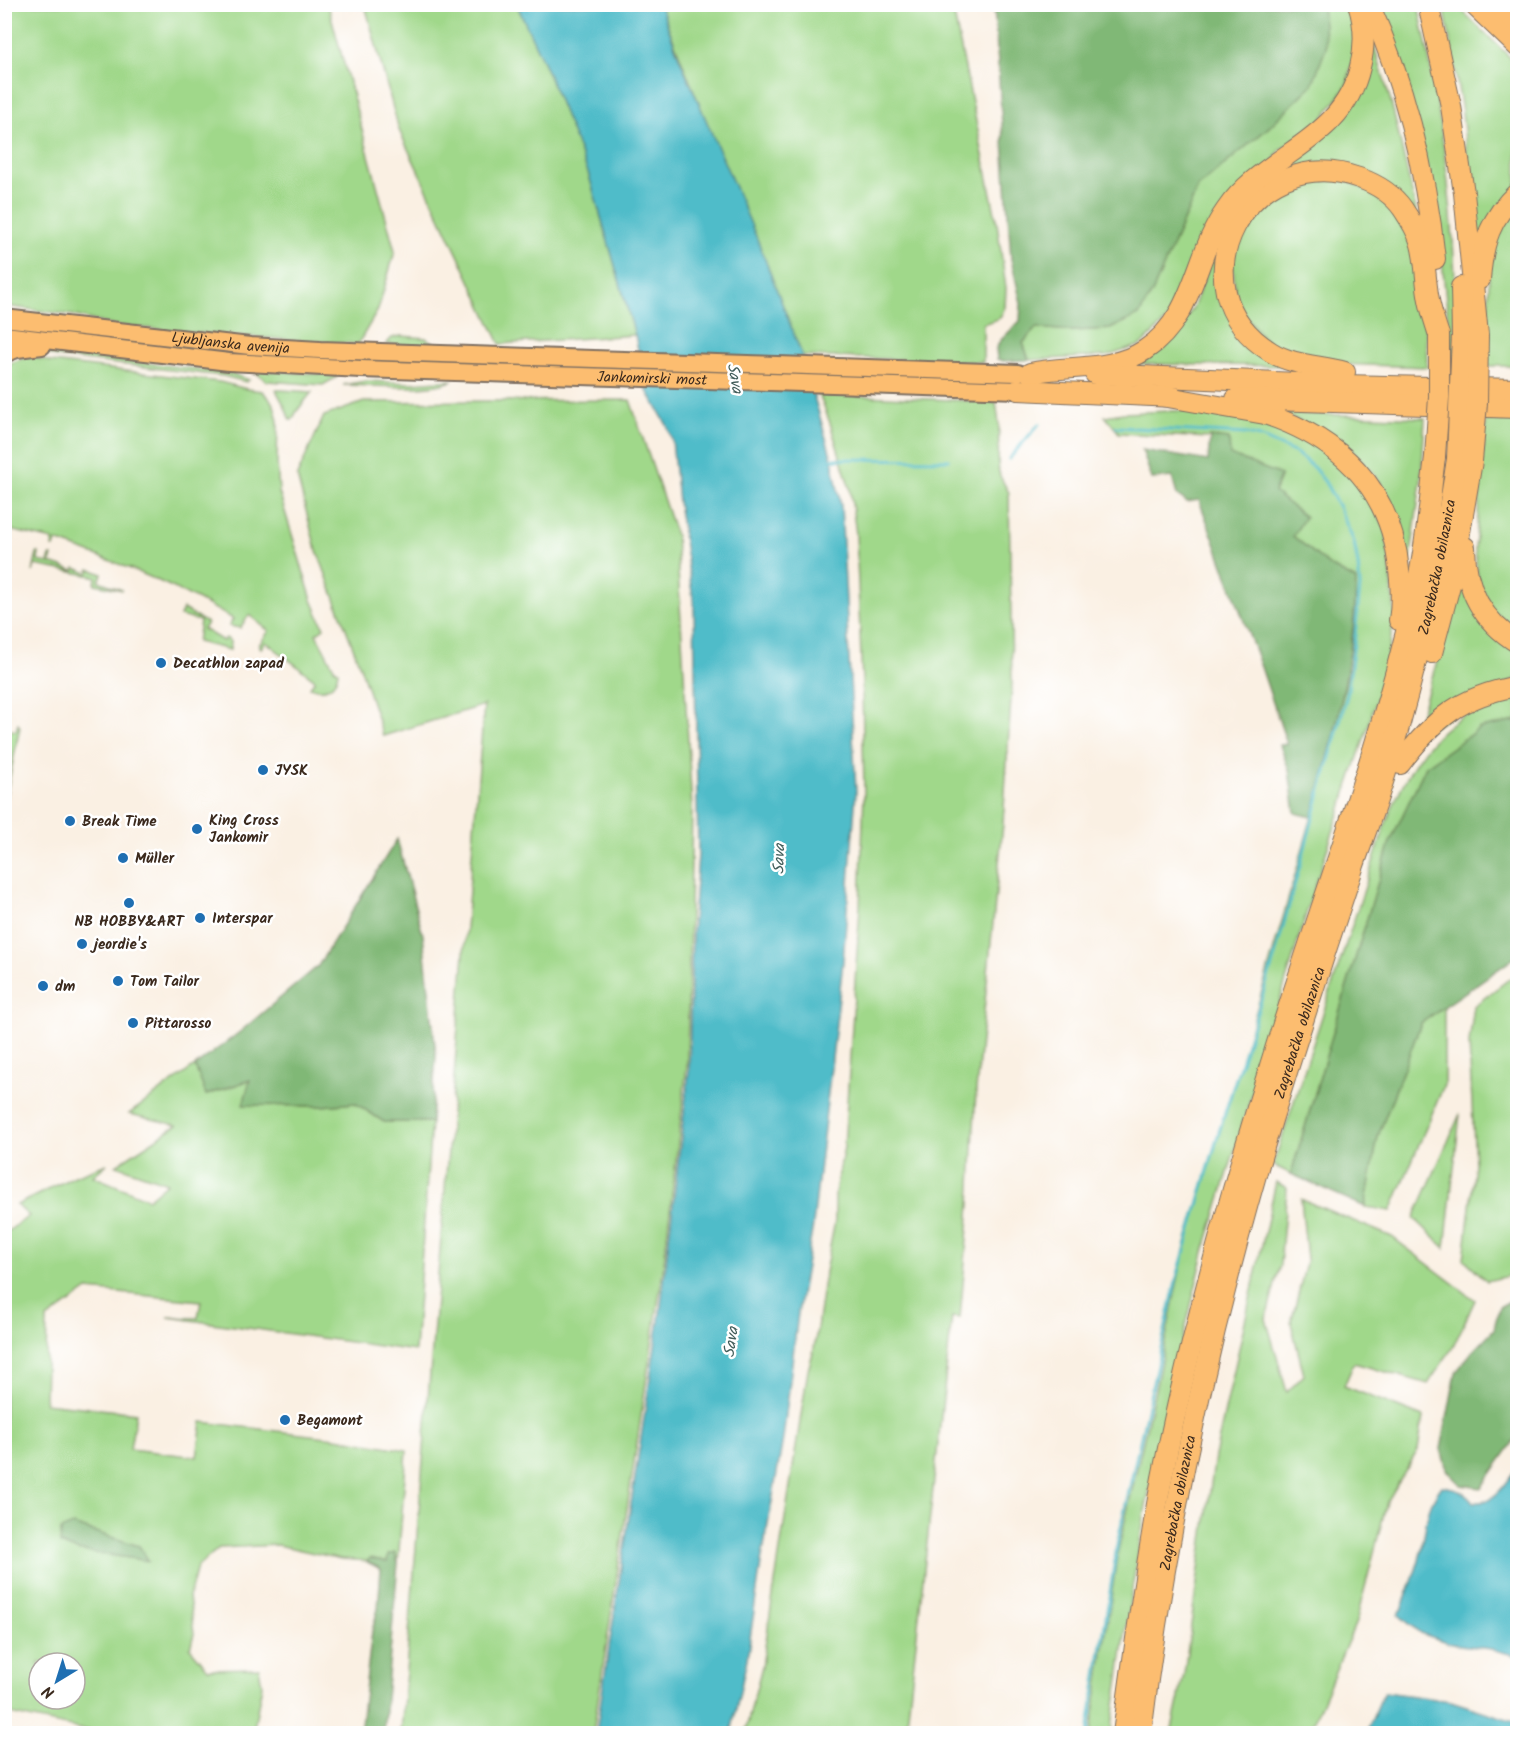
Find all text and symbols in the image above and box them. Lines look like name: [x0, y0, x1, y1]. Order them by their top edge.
street label: Ljubljanska avenija: [170, 326, 290, 361]
water label: Sava: [720, 361, 750, 397]
street label: Jankomirski most: [596, 366, 708, 393]
street label: Zagrebačka obilaznica: [1412, 498, 1463, 638]
place label: Decathlon zapad: [173, 652, 285, 676]
marker: Decathlon zapad: [154, 656, 168, 670]
place label: JYSK: [275, 759, 308, 783]
marker: JYSK: [256, 763, 270, 777]
place label: King Cross Jankomir: [209, 809, 279, 850]
place label: Break Time: [82, 810, 157, 834]
marker: Break Time: [63, 814, 77, 828]
marker: King Cross Jankomir: [190, 822, 204, 836]
water label: Sava: [766, 842, 793, 875]
place label: Müller: [135, 847, 175, 871]
marker: Müller: [116, 851, 130, 865]
marker: NB HOBBY&ART: [122, 896, 136, 910]
place label: Interspar: [212, 907, 273, 931]
place label: NB HOBBY&ART: [74, 910, 185, 934]
marker: Interspar: [193, 911, 207, 925]
place label: jeordie's: [90, 933, 147, 957]
marker: jeordie's: [75, 937, 89, 951]
street label: Zagrebačka obilaznica: [1268, 964, 1333, 1102]
place label: Tom Tailor: [130, 970, 200, 994]
marker: Tom Tailor: [111, 974, 125, 988]
place label: dm: [55, 975, 75, 999]
marker: dm: [36, 979, 50, 993]
place label: Pittarosso: [145, 1012, 212, 1036]
marker: Pittarosso: [126, 1016, 140, 1030]
water label: Sava: [717, 1324, 746, 1359]
place label: Begamont: [297, 1409, 363, 1433]
marker: Begamont: [278, 1413, 292, 1427]
street label: Zagrebačka obilaznica: [1154, 1433, 1204, 1573]
north arrow: [27, 1651, 87, 1711]
text: N: [37, 1679, 60, 1705]

